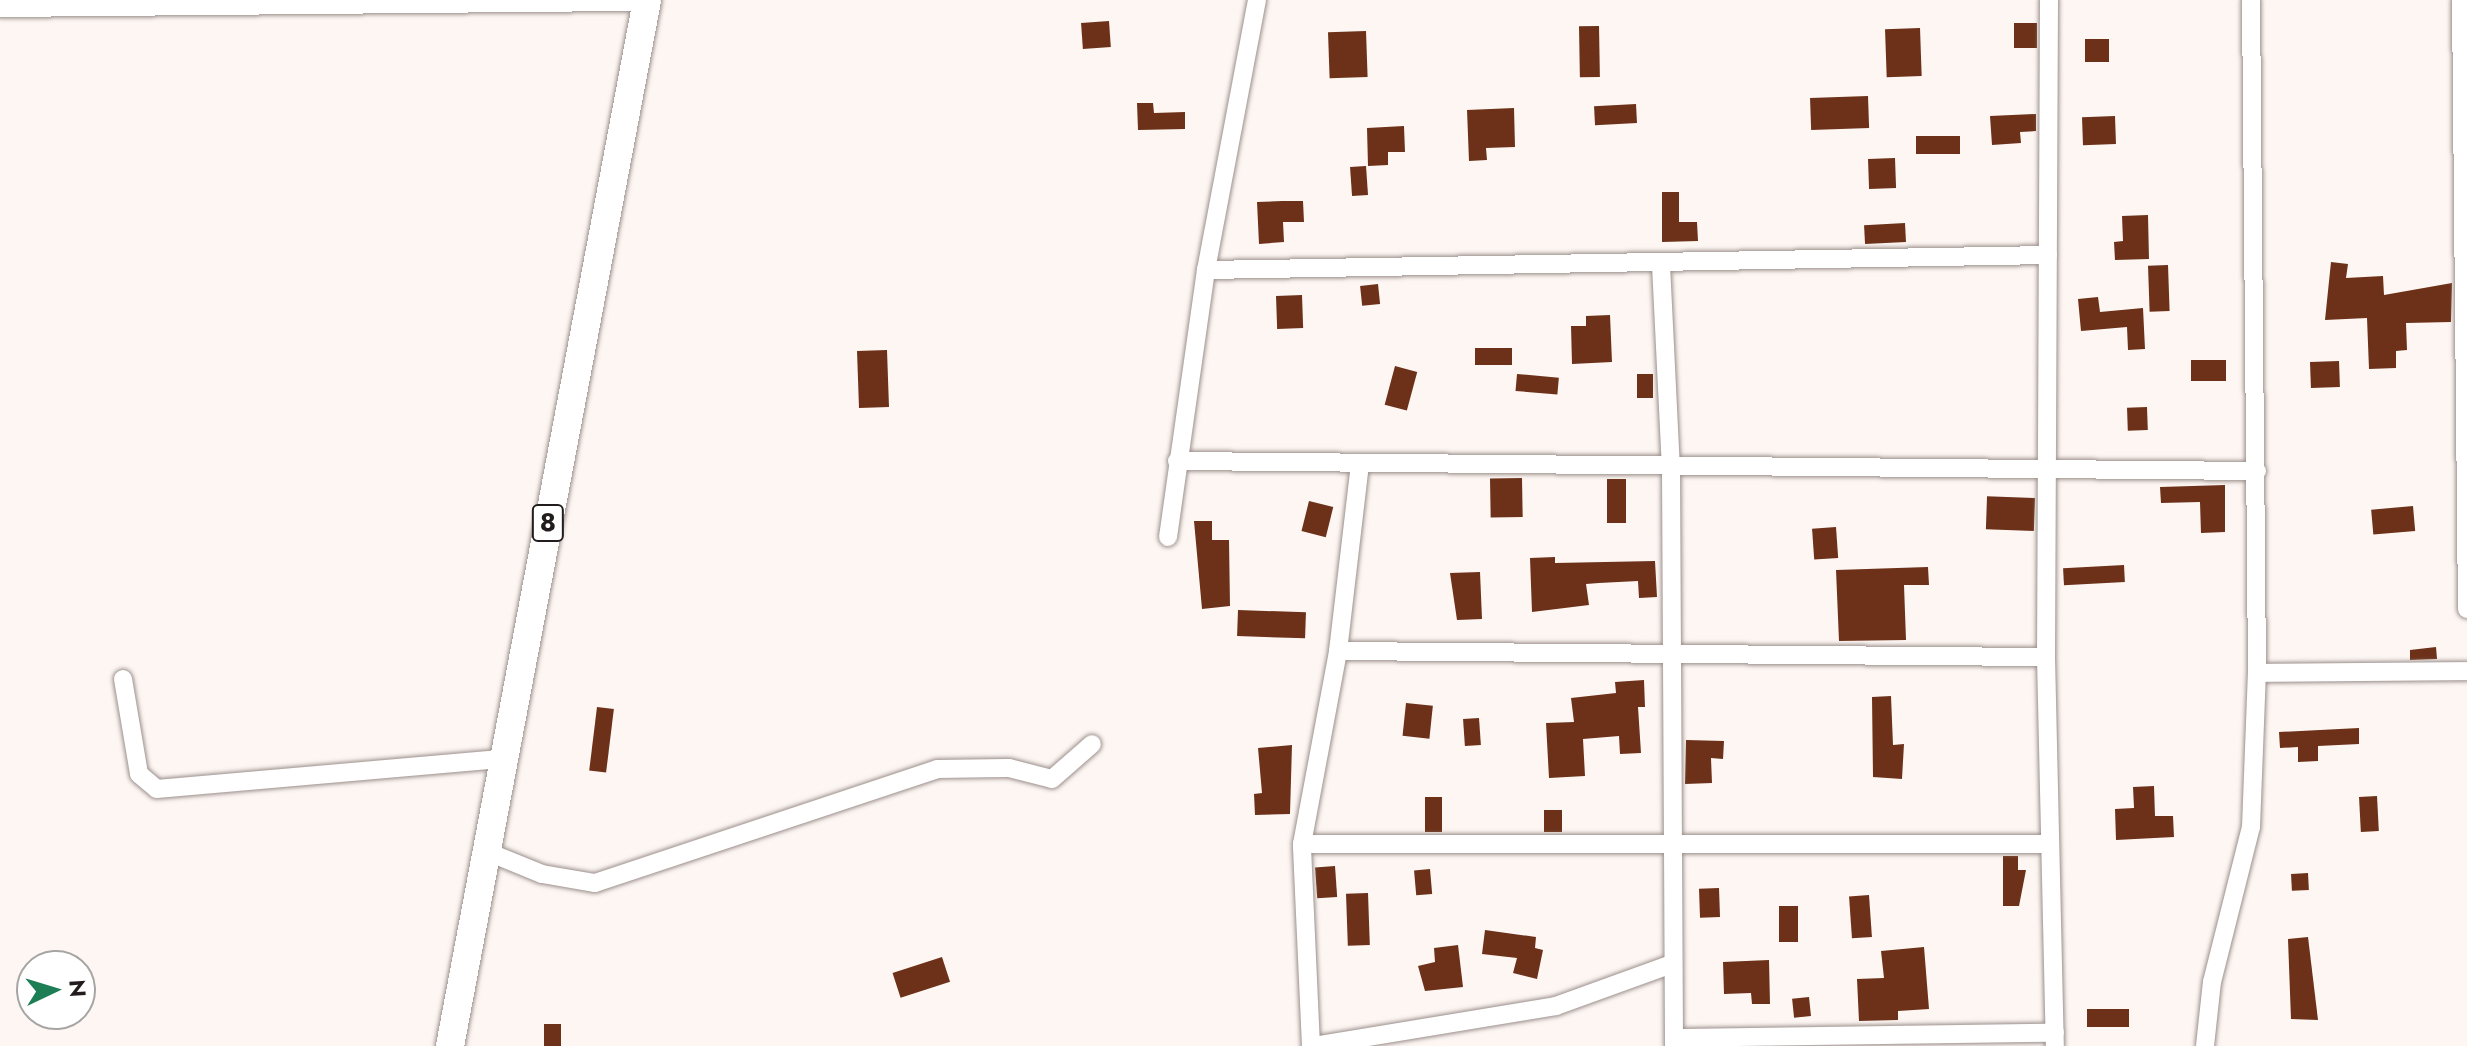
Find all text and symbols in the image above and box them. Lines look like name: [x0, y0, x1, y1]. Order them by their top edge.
road number: 8: [530, 501, 566, 545]
north arrow: [16, 950, 96, 1030]
text: N: [61, 979, 95, 998]

